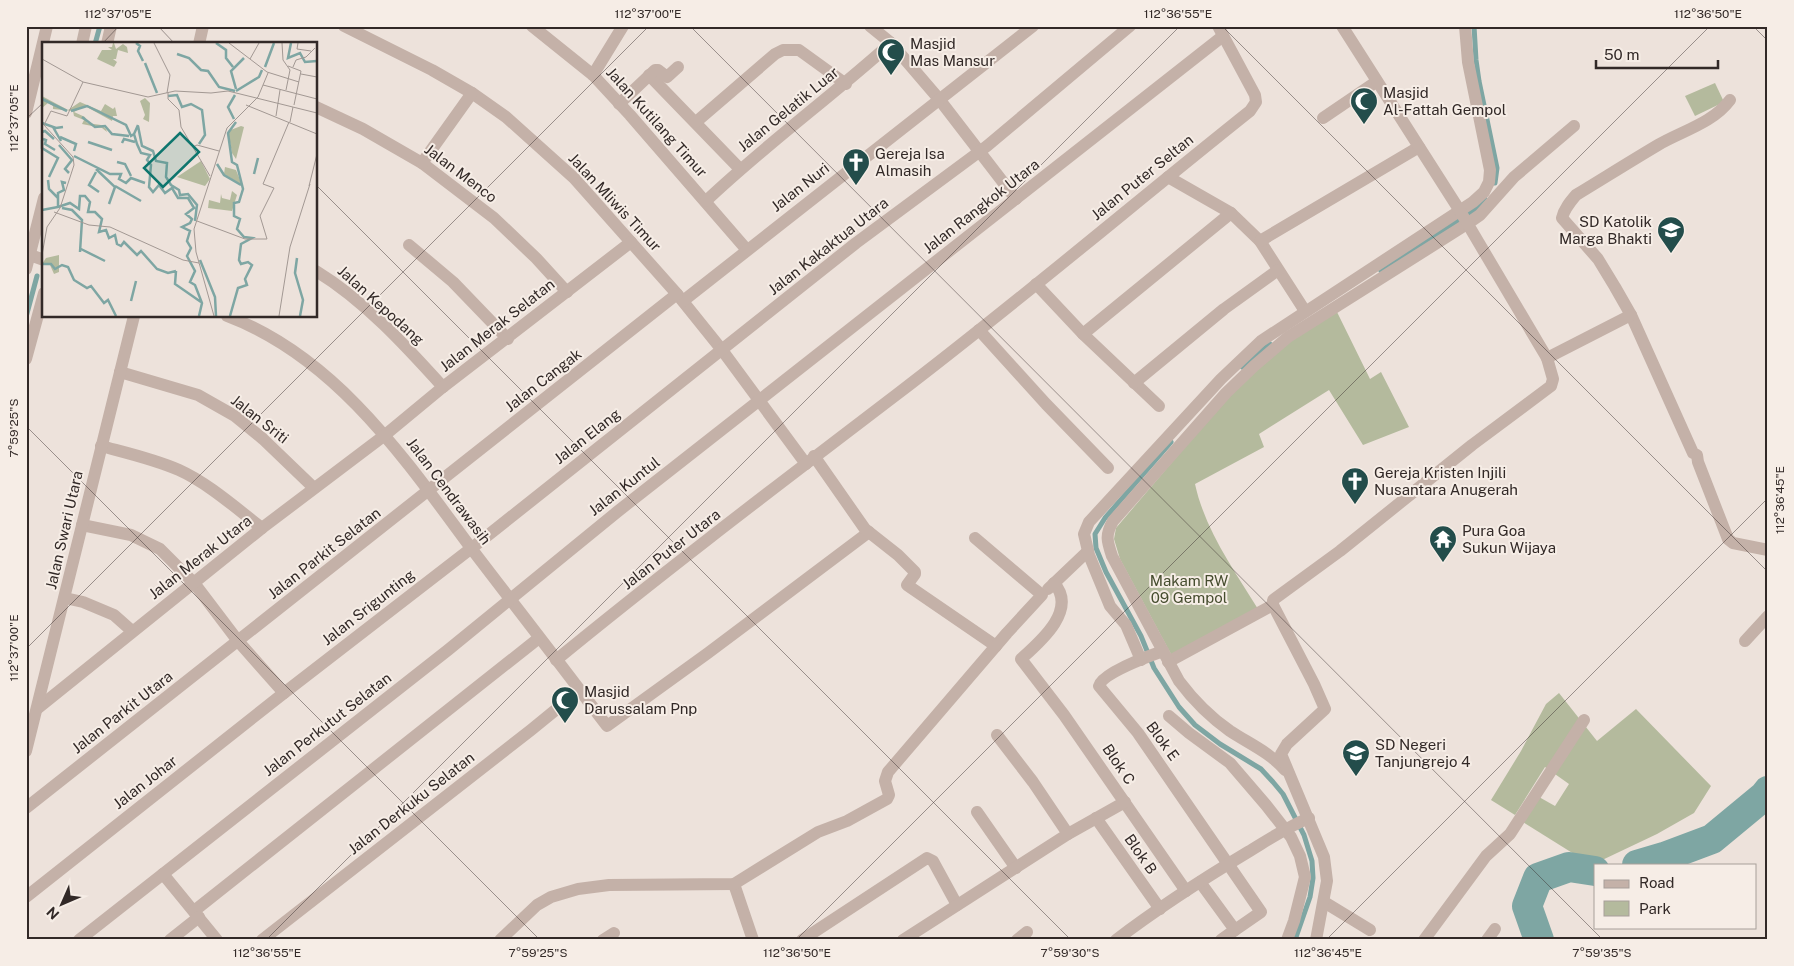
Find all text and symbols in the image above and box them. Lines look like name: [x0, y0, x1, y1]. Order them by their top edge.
text: 112°37'05"E: [84, 7, 152, 21]
text: 112°37'00"E: [614, 7, 682, 21]
text: 112°36'55"E: [1144, 7, 1212, 21]
text: 112°36'50"E: [1674, 7, 1742, 21]
place label: Masjid Mas Mansur: [910, 35, 995, 69]
mosque icon: Masjid Mas Mansur: [876, 37, 906, 76]
scale bar: [1596, 38, 1719, 70]
inset map: [42, 42, 318, 318]
text: 50 m: [1604, 46, 1639, 63]
street label: Jalan Gelatik Luar: [734, 63, 842, 155]
street label: Jalan Kutilang Timur: [603, 64, 711, 181]
text: 112°37'05"E: [7, 84, 21, 152]
place label: Masjid Al-Fattah Gempol: [1383, 84, 1506, 118]
mosque icon: Masjid Al-Fattah Gempol: [1349, 86, 1379, 125]
street label: Jalan Puter Seltan: [1088, 131, 1196, 223]
street label: Jalan Menco: [421, 140, 501, 206]
place label: Gereja Isa Almasih: [875, 145, 945, 179]
church icon: Gereja Isa Almasih: [841, 147, 871, 186]
street label: Jalan Mliwis Timur: [565, 150, 665, 255]
street label: Jalan Rangkok Utara: [920, 155, 1042, 257]
street label: Jalan Nuri: [768, 159, 832, 215]
street label: Jalan Kakaktua Utara: [765, 194, 891, 298]
place label: SD Katolik Marga Bhakti: [1559, 213, 1652, 247]
school or university icon: SD Katolik Marga Bhakti: [1656, 215, 1686, 254]
street label: Jalan Kepodang: [334, 262, 428, 348]
street label: Jalan Merak Selatan: [436, 275, 558, 375]
street label: Jalan Cangak: [501, 345, 585, 415]
street label: Jalan Sriti: [228, 391, 292, 447]
text: 7°59'25"S: [7, 399, 21, 457]
street label: Jalan Elang: [551, 405, 623, 467]
street label: Jalan Cendrawasih: [403, 434, 495, 548]
street label: Jalan Kuntul: [585, 453, 663, 519]
place label: Gereja Kristen Injili Nusantara Anugerah: [1374, 464, 1518, 498]
church icon: Gereja Kristen Injili Nusantara Anugerah: [1340, 466, 1370, 505]
text: 112°36'45"E: [1773, 466, 1787, 534]
street label: Jalan Swari Utara: [42, 469, 86, 591]
street label: Jalan Parkit Selatan: [264, 504, 384, 602]
street label: Jalan Puter Utara: [619, 505, 723, 593]
street label: Jalan Merak Utara: [145, 512, 255, 602]
place label: Pura Goa Sukun Wijaya: [1462, 522, 1556, 556]
temple icon: Pura Goa Sukun Wijaya: [1428, 524, 1458, 563]
street label: Jalan Srigunting: [318, 566, 418, 648]
park label: Makam RW 09 Gempol: [1150, 572, 1228, 606]
text: 112°37'00"E: [7, 614, 21, 682]
street label: Jalan Parkit Utara: [68, 667, 176, 757]
street label: Jalan Perkutut Selatan: [260, 669, 394, 779]
place label: Masjid Darussalam Pnp: [584, 683, 697, 717]
mosque icon: Masjid Darussalam Pnp: [550, 685, 580, 724]
street label: Blok E: [1143, 718, 1183, 764]
place label: SD Negeri Tanjungrejo 4: [1375, 736, 1470, 770]
school or university icon: SD Negeri Tanjungrejo 4: [1341, 738, 1371, 777]
street label: Blok C: [1099, 741, 1139, 787]
street label: Jalan Derkuku Selatan: [345, 748, 477, 858]
street label: Jalan Johar: [110, 752, 180, 812]
street label: Blok B: [1121, 831, 1161, 877]
legend: [1594, 864, 1756, 928]
text: Road: [1639, 874, 1675, 891]
north arrow: [38, 878, 88, 928]
text: Park: [1639, 900, 1671, 917]
text: N: [43, 904, 62, 923]
text: 112°36'55"E: [233, 946, 301, 960]
text: 7°59'25"S: [509, 946, 567, 960]
text: 112°36'50"E: [763, 946, 831, 960]
text: 7°59'30"S: [1041, 946, 1099, 960]
text: 112°36'45"E: [1294, 946, 1362, 960]
text: 7°59'35"S: [1572, 946, 1632, 960]

